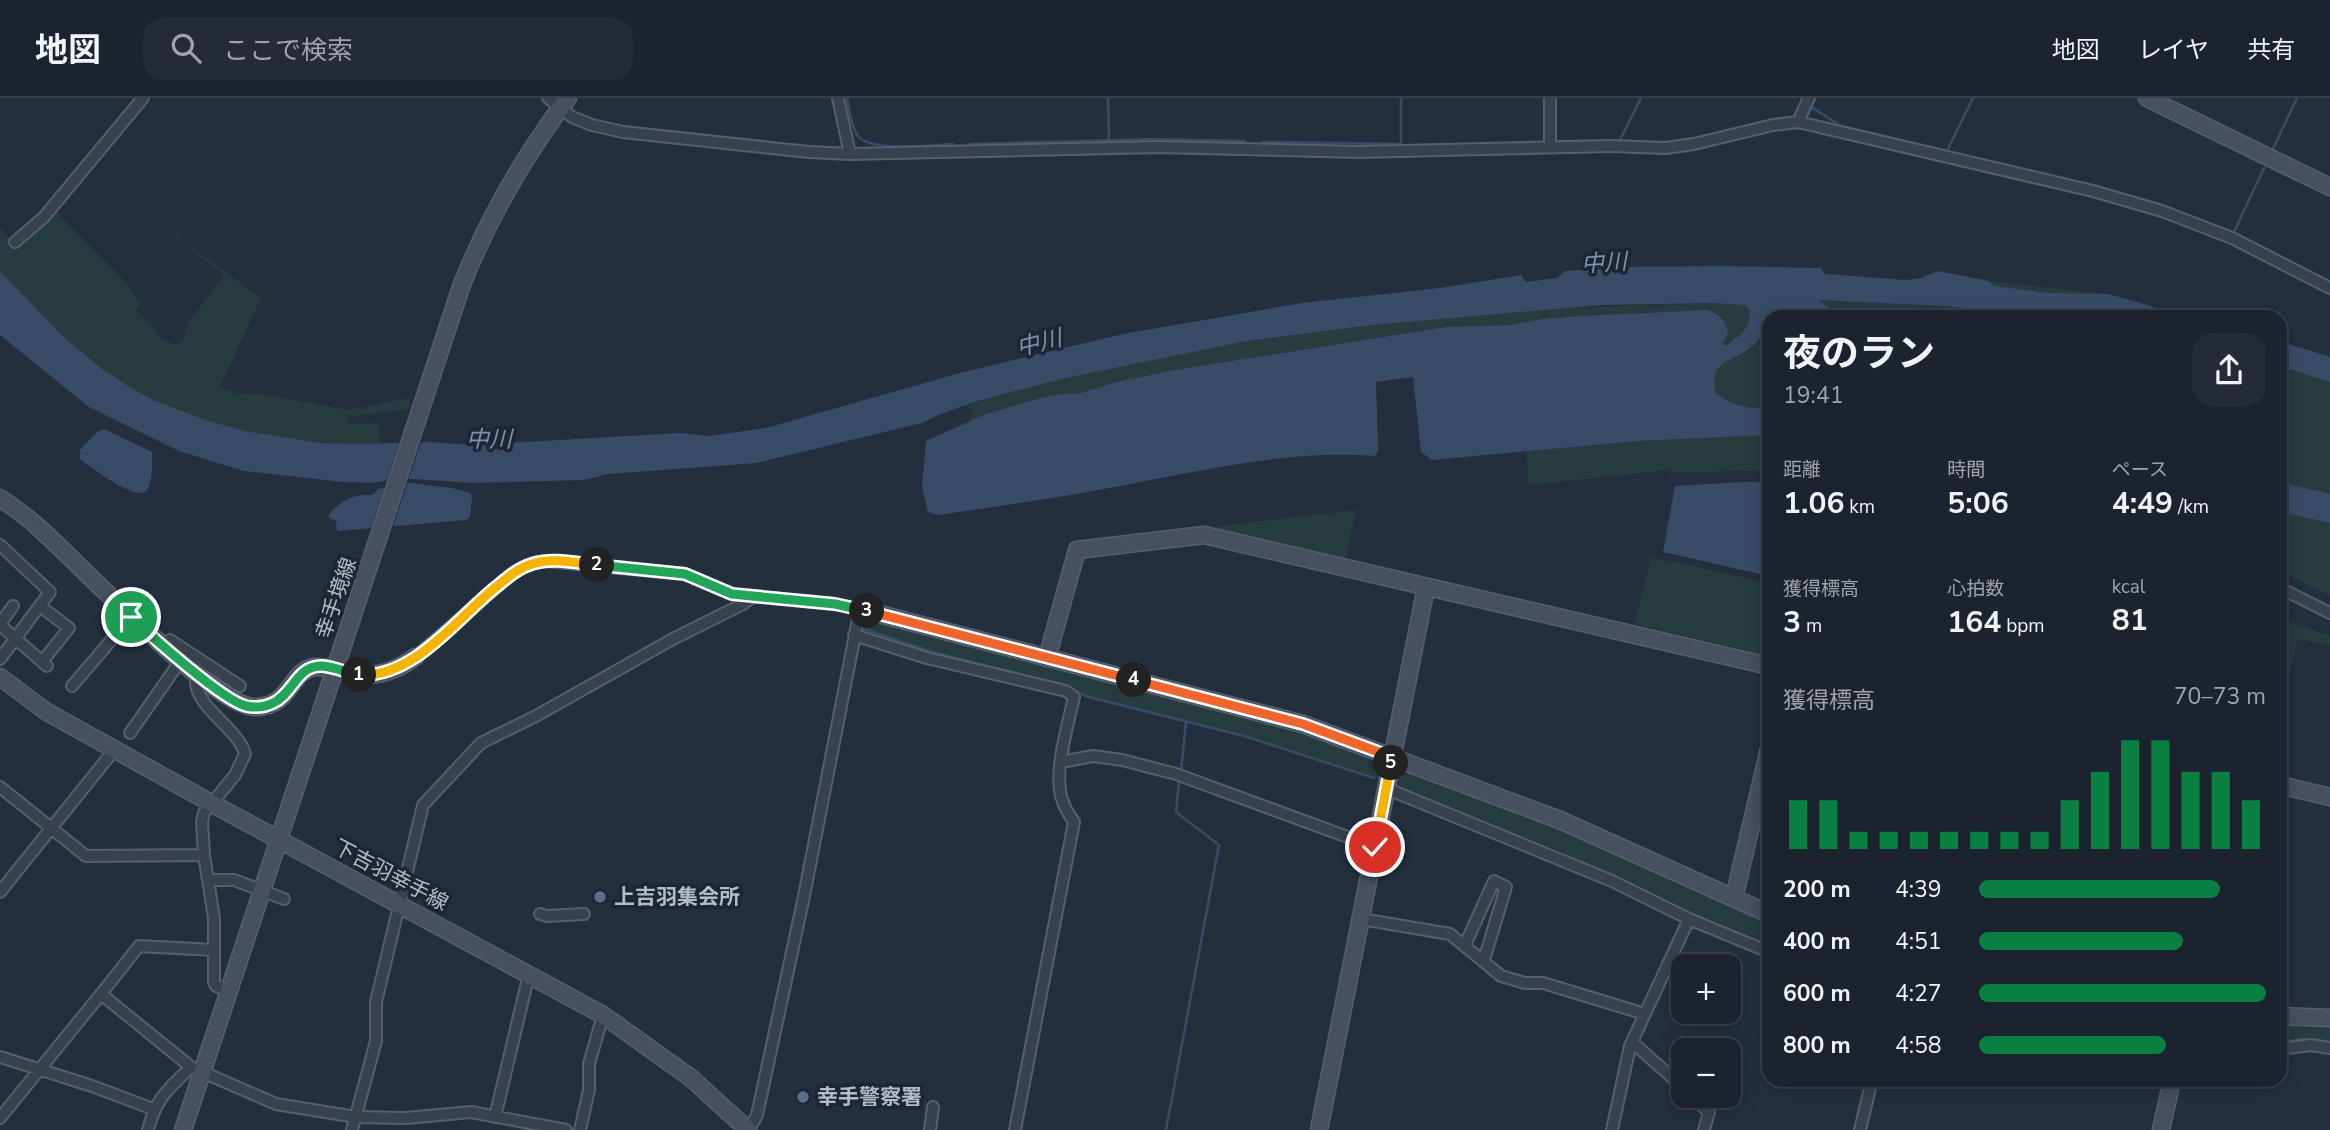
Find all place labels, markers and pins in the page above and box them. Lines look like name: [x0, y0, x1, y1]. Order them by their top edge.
pin: 2: [580, 547, 614, 582]
pin: [101, 587, 161, 647]
pin: 3: [850, 594, 884, 628]
pin: 1: [342, 658, 376, 692]
pin: 4: [1116, 662, 1152, 698]
pin: 5: [1374, 746, 1408, 780]
pin: [1345, 817, 1405, 877]
place label: 上吉羽集会所: [614, 883, 740, 911]
marker: 上吉羽集会所: [592, 889, 608, 905]
place label: 幸手警察署: [817, 1083, 922, 1111]
marker: 幸手警察署: [795, 1089, 811, 1105]

